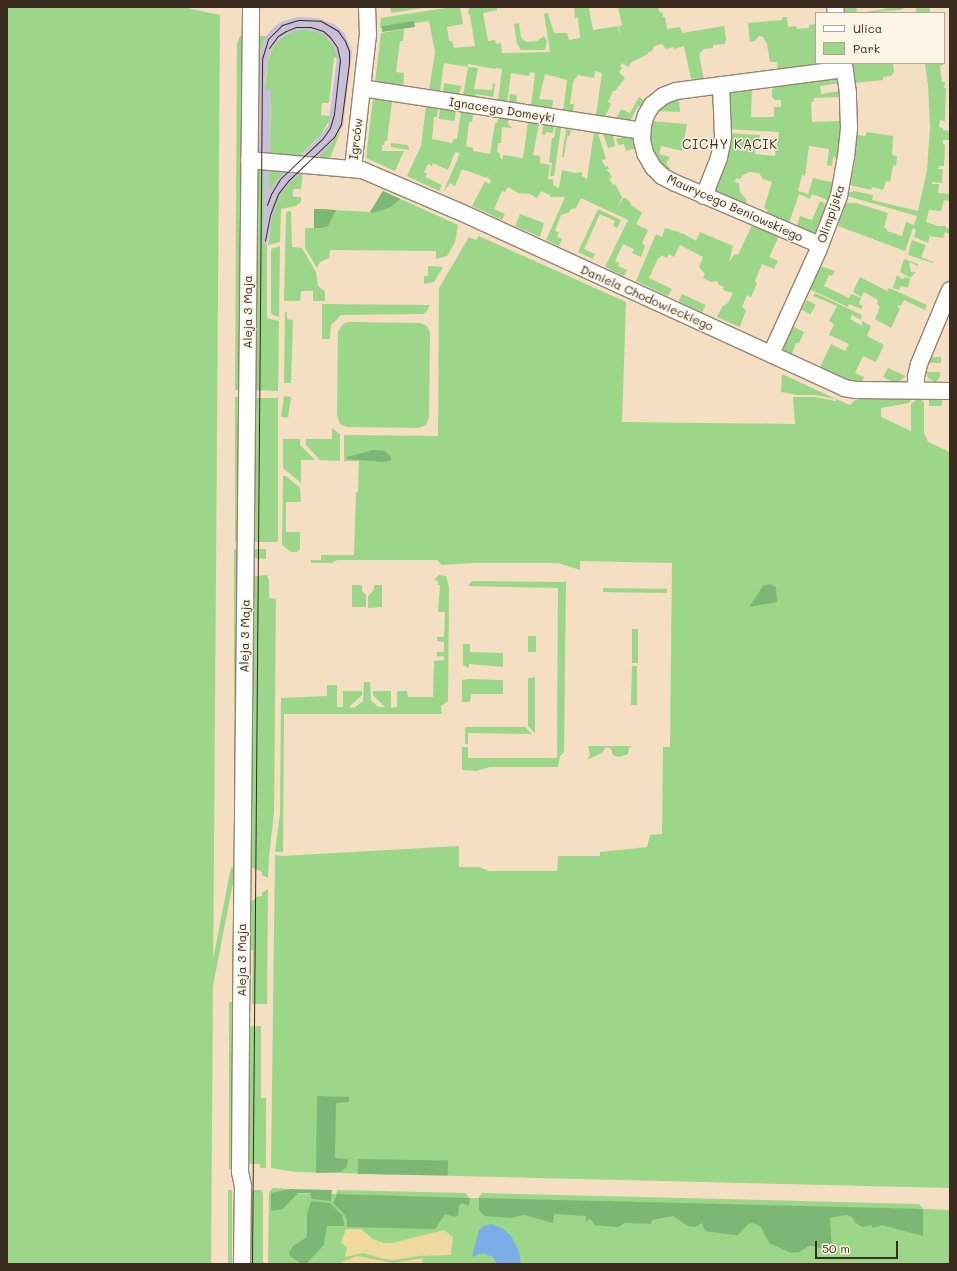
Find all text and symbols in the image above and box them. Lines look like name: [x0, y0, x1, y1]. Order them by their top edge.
legend: [815, 12, 945, 64]
text: Ulica: [853, 20, 882, 36]
text: Park: [853, 40, 880, 56]
street label: Ignacego Domeyki: [448, 94, 556, 126]
street label: Igrców: [346, 117, 366, 161]
district label: CICHY KĄCIK: [682, 136, 778, 152]
street label: Maurycego Beniowskiego: [665, 171, 805, 245]
street label: Olimpijska: [814, 183, 848, 245]
street label: Daniela Chodowieckiego: [578, 262, 716, 334]
street label: Aleja 3 Maja: [241, 275, 255, 349]
street label: Aleja 3 Maja: [237, 599, 253, 673]
street label: Aleja 3 Maja: [235, 923, 249, 997]
scale bar: [817, 1233, 900, 1259]
text: 50 m: [822, 1240, 850, 1256]

